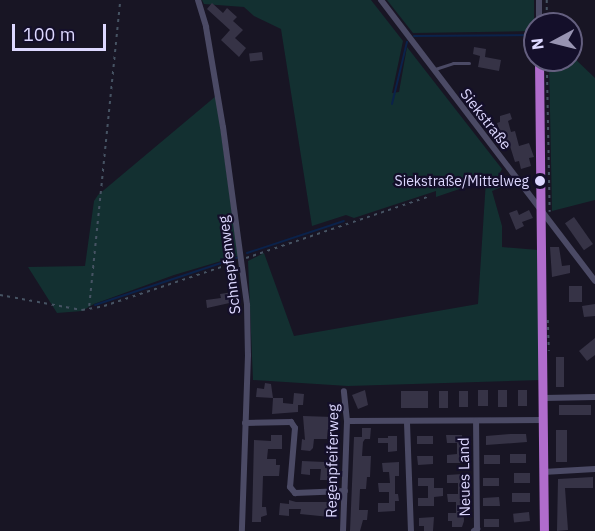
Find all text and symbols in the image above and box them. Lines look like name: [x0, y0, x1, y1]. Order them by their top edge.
scale bar: [15, 12, 110, 50]
north arrow: [523, 12, 583, 72]
text: 100 m: [23, 23, 75, 46]
text: N: [526, 37, 548, 51]
street label: Siekstraße: [457, 85, 515, 153]
place label: Siekstraße/Mittelweg: [395, 173, 529, 189]
marker: Siekstraße/Mittelweg: [534, 175, 546, 187]
street label: Schnepfenweg: [214, 215, 244, 315]
street label: Regenpfeiferweg: [322, 404, 342, 518]
street label: Neues Land: [454, 437, 474, 517]

